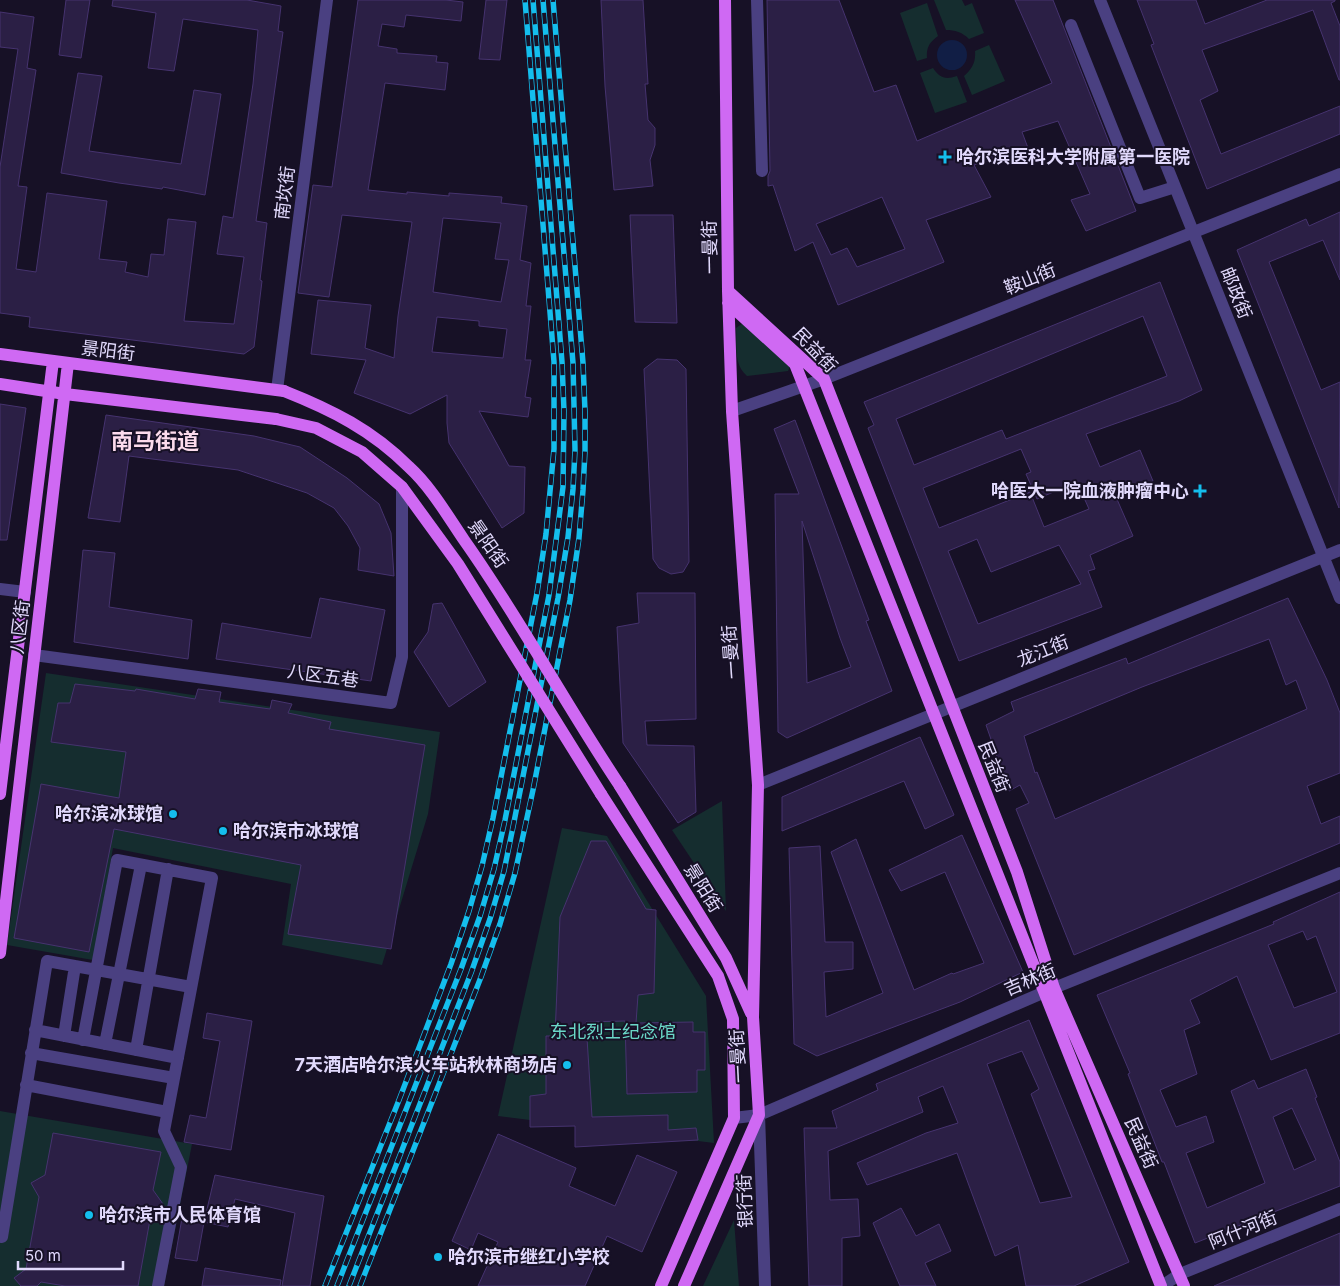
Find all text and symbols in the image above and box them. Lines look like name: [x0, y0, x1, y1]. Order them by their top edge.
place label: 哈尔滨医科大学附属第一医院: [956, 146, 1190, 167]
marker: 哈尔滨医科大学附属第一医院: [938, 150, 952, 164]
street label: 南坎街: [271, 165, 298, 221]
street label: 一曼街: [699, 220, 720, 274]
street label: 鞍山街: [1001, 259, 1059, 298]
street label: 邮政街: [1217, 264, 1256, 322]
street label: 民益街: [789, 323, 842, 376]
street label: 景阳街: [80, 337, 136, 364]
district label: 南马街道: [111, 428, 199, 454]
place label: 哈医大一院血液肿瘤中心: [991, 480, 1189, 501]
marker: 哈医大一院血液肿瘤中心: [1193, 484, 1207, 498]
street label: 景阳街: [464, 516, 512, 572]
street label: 八区街: [6, 599, 33, 655]
street label: 一曼街: [718, 624, 743, 680]
street label: 龙江街: [1014, 631, 1072, 670]
street label: 八区五巷: [286, 660, 360, 691]
street label: 民益街: [975, 738, 1014, 796]
place label: 哈尔滨冰球馆: [55, 803, 163, 824]
marker: 哈尔滨冰球馆: [167, 808, 179, 820]
place label: 哈尔滨市冰球馆: [233, 820, 359, 841]
marker: 哈尔滨市冰球馆: [217, 825, 229, 837]
street label: 景阳街: [680, 859, 727, 916]
street label: 吉林街: [1001, 959, 1059, 1000]
park label: 东北烈士纪念馆: [550, 1021, 676, 1042]
street label: 一曼街: [726, 1029, 749, 1084]
place label: 7天酒店哈尔滨火车站秋林商场店: [295, 1054, 557, 1075]
marker: 7天酒店哈尔滨火车站秋林商场店: [561, 1059, 573, 1071]
street label: 民益街: [1121, 1114, 1162, 1172]
street label: 银行街: [733, 1174, 756, 1228]
place label: 哈尔滨市人民体育馆: [99, 1204, 261, 1225]
street label: 阿什河街: [1206, 1206, 1280, 1253]
marker: 哈尔滨市人民体育馆: [83, 1209, 95, 1221]
scale bar: [18, 1238, 122, 1270]
text: 50 m: [25, 1246, 61, 1265]
place label: 哈尔滨市继红小学校: [448, 1246, 610, 1267]
marker: 哈尔滨市继红小学校: [432, 1251, 444, 1263]

